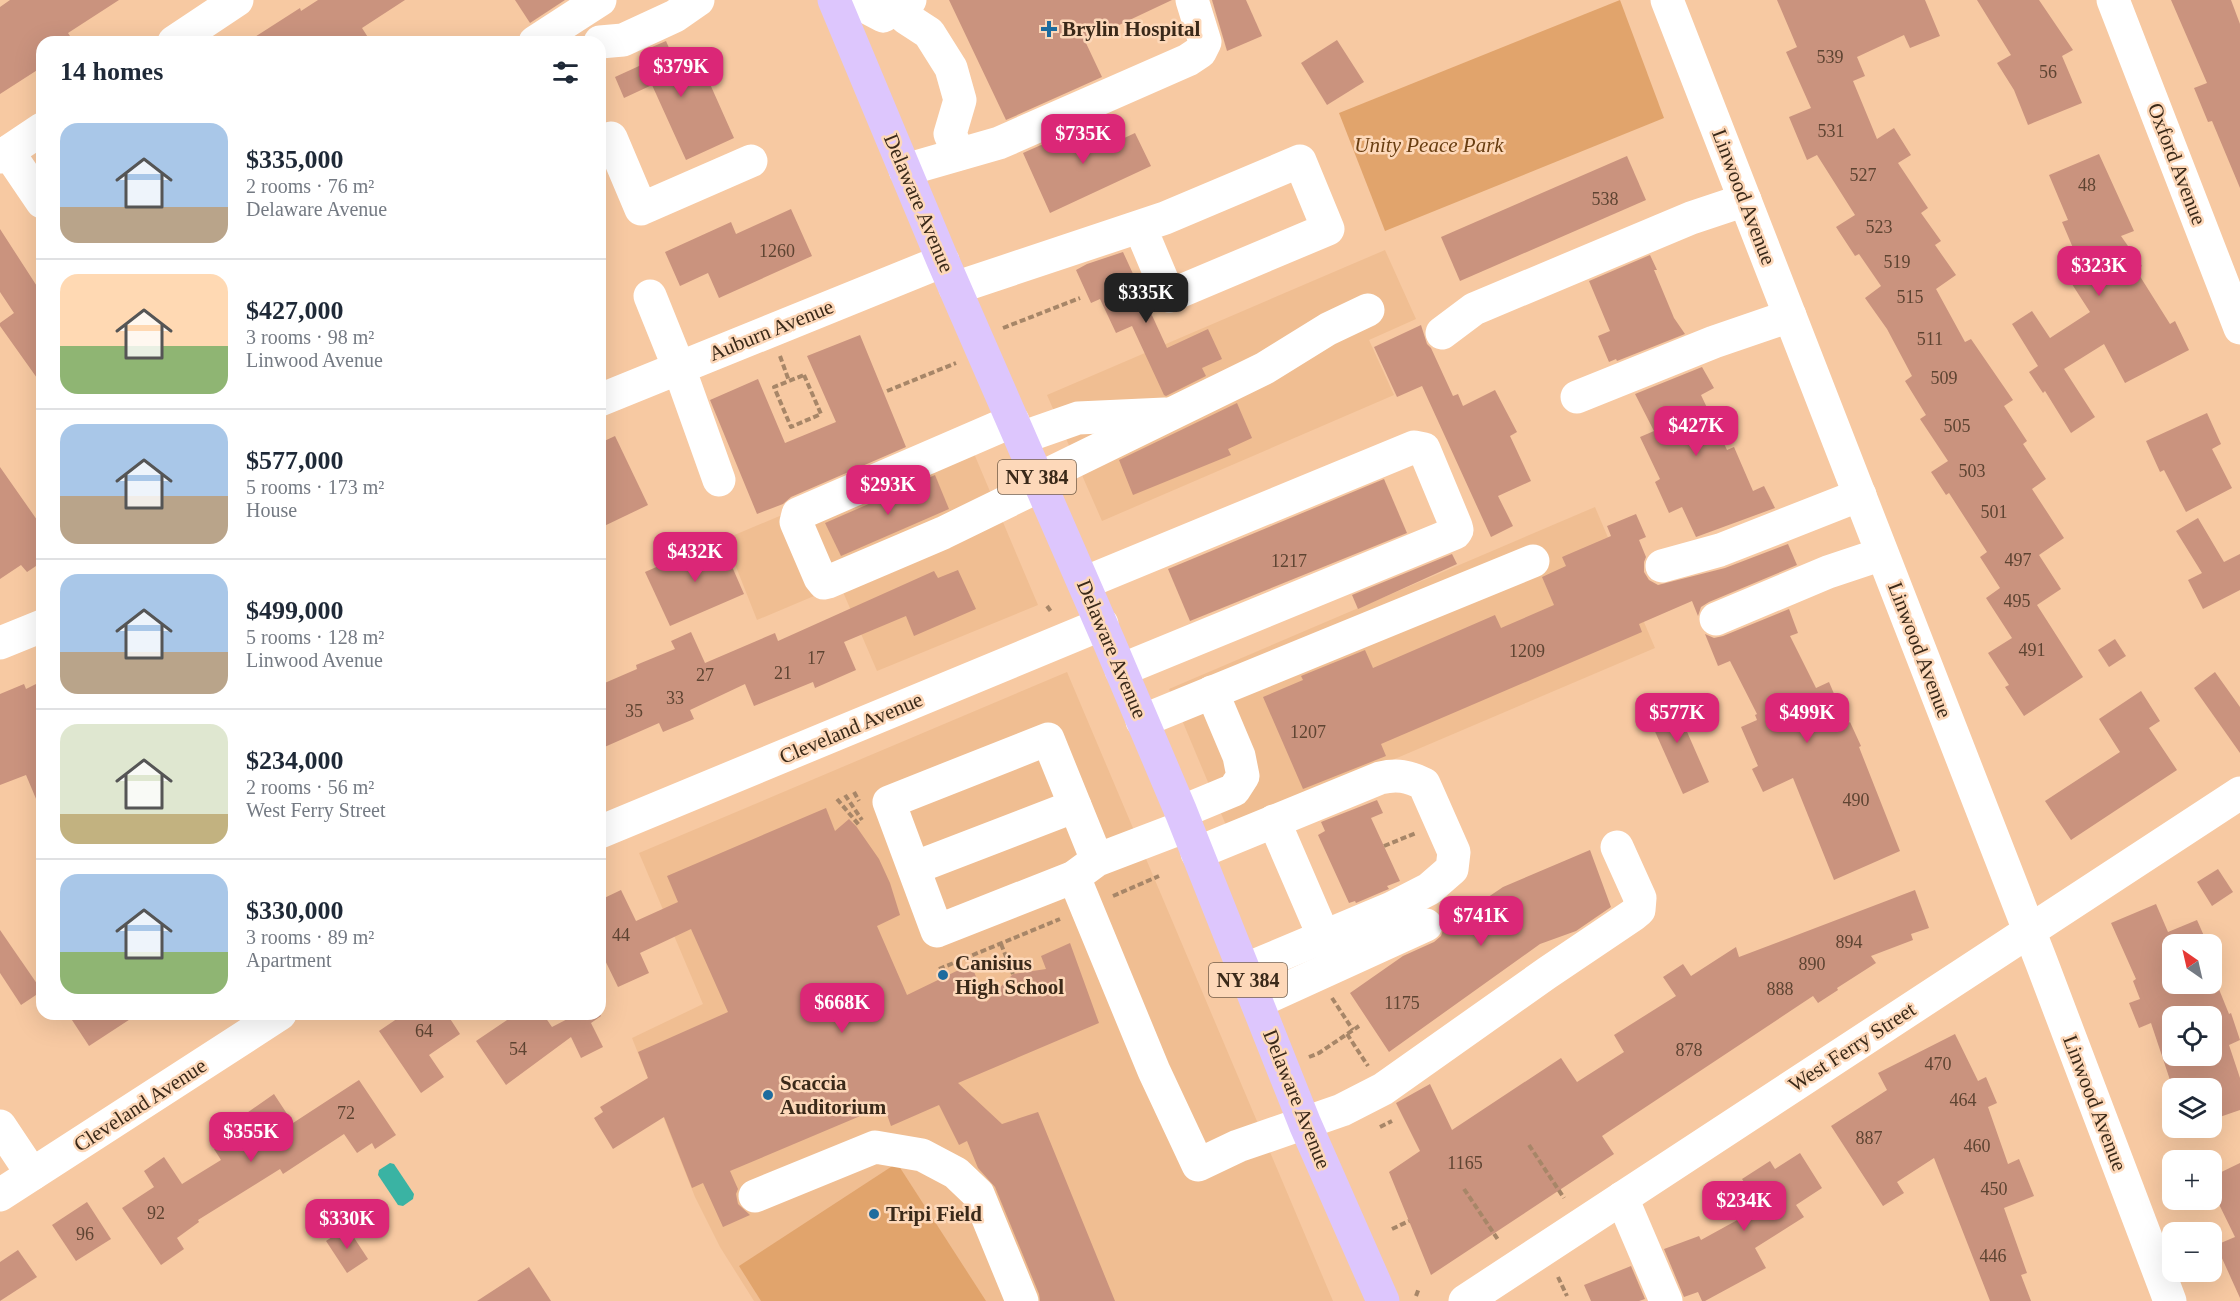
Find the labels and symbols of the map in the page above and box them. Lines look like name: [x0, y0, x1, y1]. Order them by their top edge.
place label: Brylin Hospital: [1062, 17, 1200, 41]
marker: Brylin Hospital: [1040, 20, 1058, 38]
pin: $379K: [639, 47, 723, 98]
house number: 539: [1817, 47, 1844, 67]
house number: 56: [2039, 62, 2057, 82]
street label: Oxford Avenue: [2143, 100, 2211, 228]
pin: $735K: [1041, 114, 1125, 165]
house number: 531: [1818, 121, 1845, 141]
street label: Linwood Avenue: [1707, 126, 1781, 268]
street label: Delaware Avenue: [879, 130, 959, 276]
park label: Unity Peace Park: [1354, 133, 1504, 157]
house number: 527: [1850, 165, 1877, 185]
house number: 48: [2078, 175, 2096, 195]
house number: 538: [1592, 189, 1619, 209]
house number: 523: [1866, 217, 1893, 237]
house number: 1260: [759, 241, 795, 261]
pin: $323K: [2057, 246, 2141, 297]
house number: 519: [1884, 252, 1911, 272]
pin: $335K: [1104, 273, 1188, 324]
house number: 515: [1897, 287, 1924, 307]
street label: Auburn Avenue: [705, 294, 837, 366]
house number: 511: [1917, 329, 1943, 349]
house number: 509: [1931, 368, 1958, 388]
pin: $427K: [1654, 406, 1738, 457]
house number: 505: [1944, 416, 1971, 436]
road number: NY 384: [998, 460, 1076, 494]
house number: 503: [1959, 461, 1986, 481]
pin: $293K: [846, 465, 930, 516]
house number: 501: [1981, 502, 2008, 522]
pin: $432K: [653, 532, 737, 583]
house number: 497: [2005, 550, 2032, 570]
house number: 1217: [1271, 551, 1307, 571]
street label: Delaware Avenue: [1072, 576, 1152, 722]
street label: Linwood Avenue: [1883, 579, 1957, 721]
house number: 495: [2004, 591, 2031, 611]
house number: 491: [2019, 640, 2046, 660]
house number: 1209: [1509, 641, 1545, 661]
house number: 17: [807, 648, 825, 668]
house number: 21: [774, 663, 792, 683]
house number: 27: [696, 665, 714, 685]
street label: Cleveland Avenue: [776, 687, 926, 769]
house number: 33: [666, 688, 684, 708]
pin: $577K: [1635, 693, 1719, 744]
pin: $499K: [1765, 693, 1849, 744]
house number: 35: [625, 701, 643, 721]
house number: 1207: [1290, 722, 1326, 742]
house number: 490: [1843, 790, 1870, 810]
pin: $741K: [1439, 896, 1523, 947]
house number: 44: [612, 925, 630, 945]
house number: 894: [1836, 932, 1863, 952]
north arrow: [2162, 934, 2222, 994]
place label: Canisius High School: [955, 951, 1064, 999]
house number: 890: [1799, 954, 1826, 974]
road number: NY 384: [1209, 963, 1287, 997]
marker: Canisius High School: [936, 968, 950, 982]
house number: 888: [1767, 979, 1794, 999]
pin: $668K: [800, 983, 884, 1034]
house number: 1175: [1384, 993, 1420, 1013]
street label: West Ferry Street: [1784, 997, 1920, 1097]
house number: 64: [415, 1021, 433, 1041]
street label: Delaware Avenue: [1258, 1026, 1336, 1172]
street label: Linwood Avenue: [2058, 1032, 2132, 1174]
house number: 54: [509, 1039, 527, 1059]
house number: 878: [1676, 1040, 1703, 1060]
street label: Cleveland Avenue: [69, 1053, 211, 1157]
house number: 470: [1925, 1054, 1952, 1074]
place label: Scaccia Auditorium: [780, 1071, 887, 1119]
marker: Scaccia Auditorium: [761, 1088, 775, 1102]
house number: 464: [1950, 1090, 1977, 1110]
house number: 72: [337, 1103, 355, 1123]
pin: $355K: [209, 1112, 293, 1163]
house number: 887: [1856, 1128, 1883, 1148]
house number: 460: [1964, 1136, 1991, 1156]
house number: 1165: [1447, 1153, 1483, 1173]
house number: 450: [1981, 1179, 2008, 1199]
pin: $234K: [1702, 1181, 1786, 1232]
pin: $330K: [305, 1199, 389, 1250]
place label: Tripi Field: [886, 1202, 982, 1226]
house number: 92: [147, 1203, 165, 1223]
marker: Tripi Field: [867, 1207, 881, 1221]
house number: 96: [76, 1224, 94, 1244]
house number: 446: [1980, 1246, 2007, 1266]

